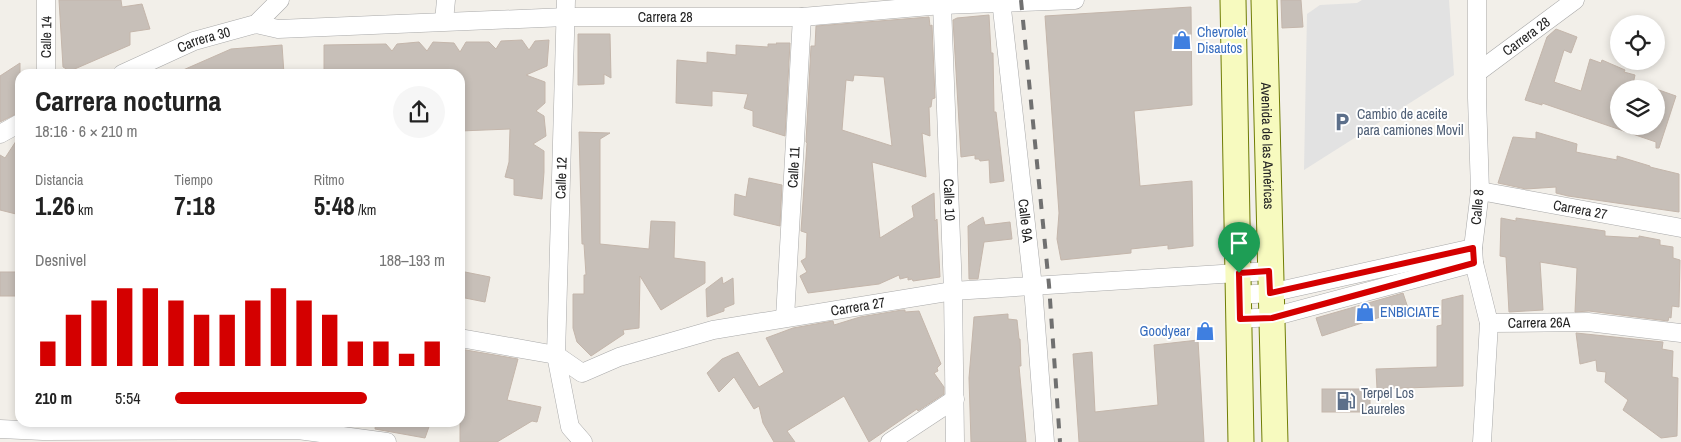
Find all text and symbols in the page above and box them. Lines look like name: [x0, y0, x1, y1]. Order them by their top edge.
street label: Carrera 28: [638, 8, 693, 26]
street label: Carrera 28: [1499, 13, 1554, 60]
street label: Calle 14: [37, 15, 55, 58]
map controls: [1610, 15, 1665, 135]
button: locate: [1610, 15, 1665, 70]
street label: Carrera 30: [174, 22, 232, 57]
place label: Chevrolet Disautos: [1197, 23, 1246, 57]
shop icon: Chevrolet Disautos: [1171, 29, 1193, 51]
button: layers: [1610, 80, 1665, 135]
street label: Avenida de las Américas: [1257, 81, 1278, 210]
text: Carrera nocturna: [35, 82, 221, 120]
button: share: [393, 86, 445, 138]
place label: Cambio de aceite para camiones Movil: [1357, 105, 1464, 139]
parking icon: Cambio de aceite para camiones Movil: [1331, 111, 1353, 133]
text: 18:16 · 6 × 210 m: [35, 120, 138, 142]
street label: Calle 11: [783, 145, 804, 188]
street label: Calle 12: [551, 157, 571, 199]
text: Distancia: [35, 171, 84, 189]
text: Tiempo: [174, 171, 213, 189]
text: Ritmo: [314, 171, 344, 189]
street label: Calle 10: [940, 178, 959, 221]
street label: Calle 8: [1466, 188, 1488, 226]
text: 1.26: [35, 189, 75, 223]
text: 7:18: [174, 189, 215, 223]
text: 5:48: [314, 189, 355, 223]
street label: Carrera 27: [1552, 196, 1609, 223]
street label: Calle 9A: [1014, 198, 1037, 244]
text: km: [75, 201, 93, 219]
text: /km: [355, 201, 376, 219]
pin: [1218, 222, 1260, 273]
icon: arrive: [1225, 229, 1253, 257]
text: Desnivel: [35, 249, 86, 271]
text: 188–193 m: [379, 249, 445, 271]
street label: Carrera 27: [829, 293, 886, 320]
shop icon: ENBICIATE: [1354, 301, 1376, 323]
place label: ENBICIATE: [1380, 303, 1440, 321]
street label: Carrera 26A: [1508, 313, 1571, 332]
shop icon: Goodyear: [1194, 320, 1216, 342]
place label: Goodyear: [1140, 322, 1190, 340]
place label: Terpel Los Laureles: [1361, 384, 1414, 418]
text: 210 m: [35, 387, 72, 409]
text: 5:54: [115, 387, 141, 409]
fuel station icon: Terpel Los Laureles: [1335, 390, 1357, 412]

